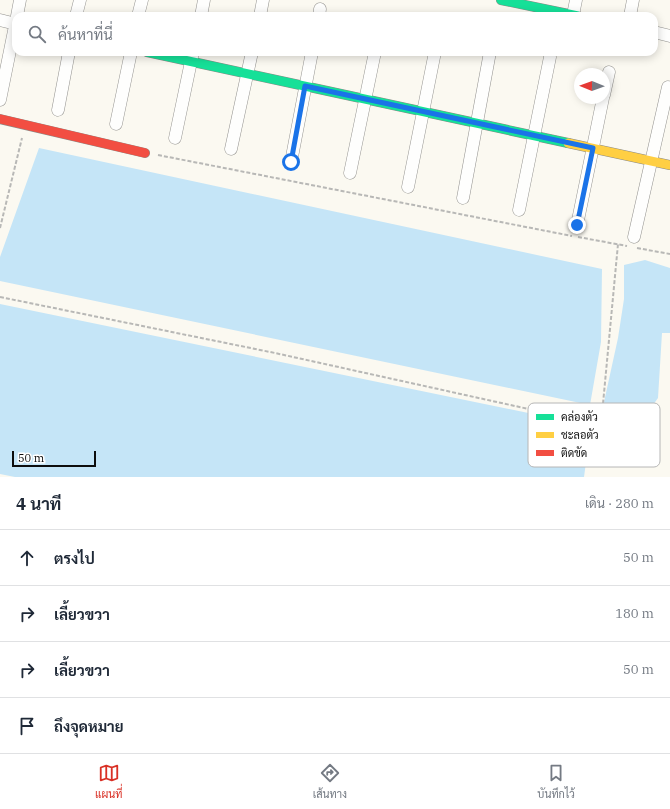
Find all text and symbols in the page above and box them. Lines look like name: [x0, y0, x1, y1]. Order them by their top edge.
search box: [12, 12, 658, 56]
icon: search: [26, 23, 48, 45]
text: ค้นหาที่นี่: [58, 25, 113, 44]
north arrow: [574, 68, 610, 104]
route start: [282, 153, 300, 171]
route end: [568, 216, 586, 234]
legend: [528, 403, 660, 467]
text: คล่องตัว: [561, 410, 598, 424]
text: ชะลอตัว: [561, 428, 599, 442]
text: ติดขัด: [561, 446, 587, 460]
scale bar: [12, 449, 96, 468]
text: 50 m: [18, 451, 44, 465]
text: 4 นาที: [16, 493, 61, 515]
text: เดิน · 280 m: [585, 495, 654, 512]
icon: ahead: [16, 547, 38, 569]
text: ตรงไป: [54, 549, 95, 568]
text: 50 m: [623, 549, 654, 566]
icon: right: [16, 603, 38, 625]
text: เลี้ยวขวา: [54, 605, 110, 624]
text: 180 m: [615, 605, 654, 622]
icon: right: [16, 659, 38, 681]
text: เลี้ยวขวา: [54, 661, 110, 680]
text: 50 m: [623, 661, 654, 678]
icon: arrive: [16, 715, 38, 737]
text: ถึงจุดหมาย: [54, 717, 124, 736]
tab: แผนที่: [95, 762, 123, 801]
tab: เส้นทาง: [313, 762, 347, 801]
tab: บันทึกไว้: [537, 762, 575, 801]

